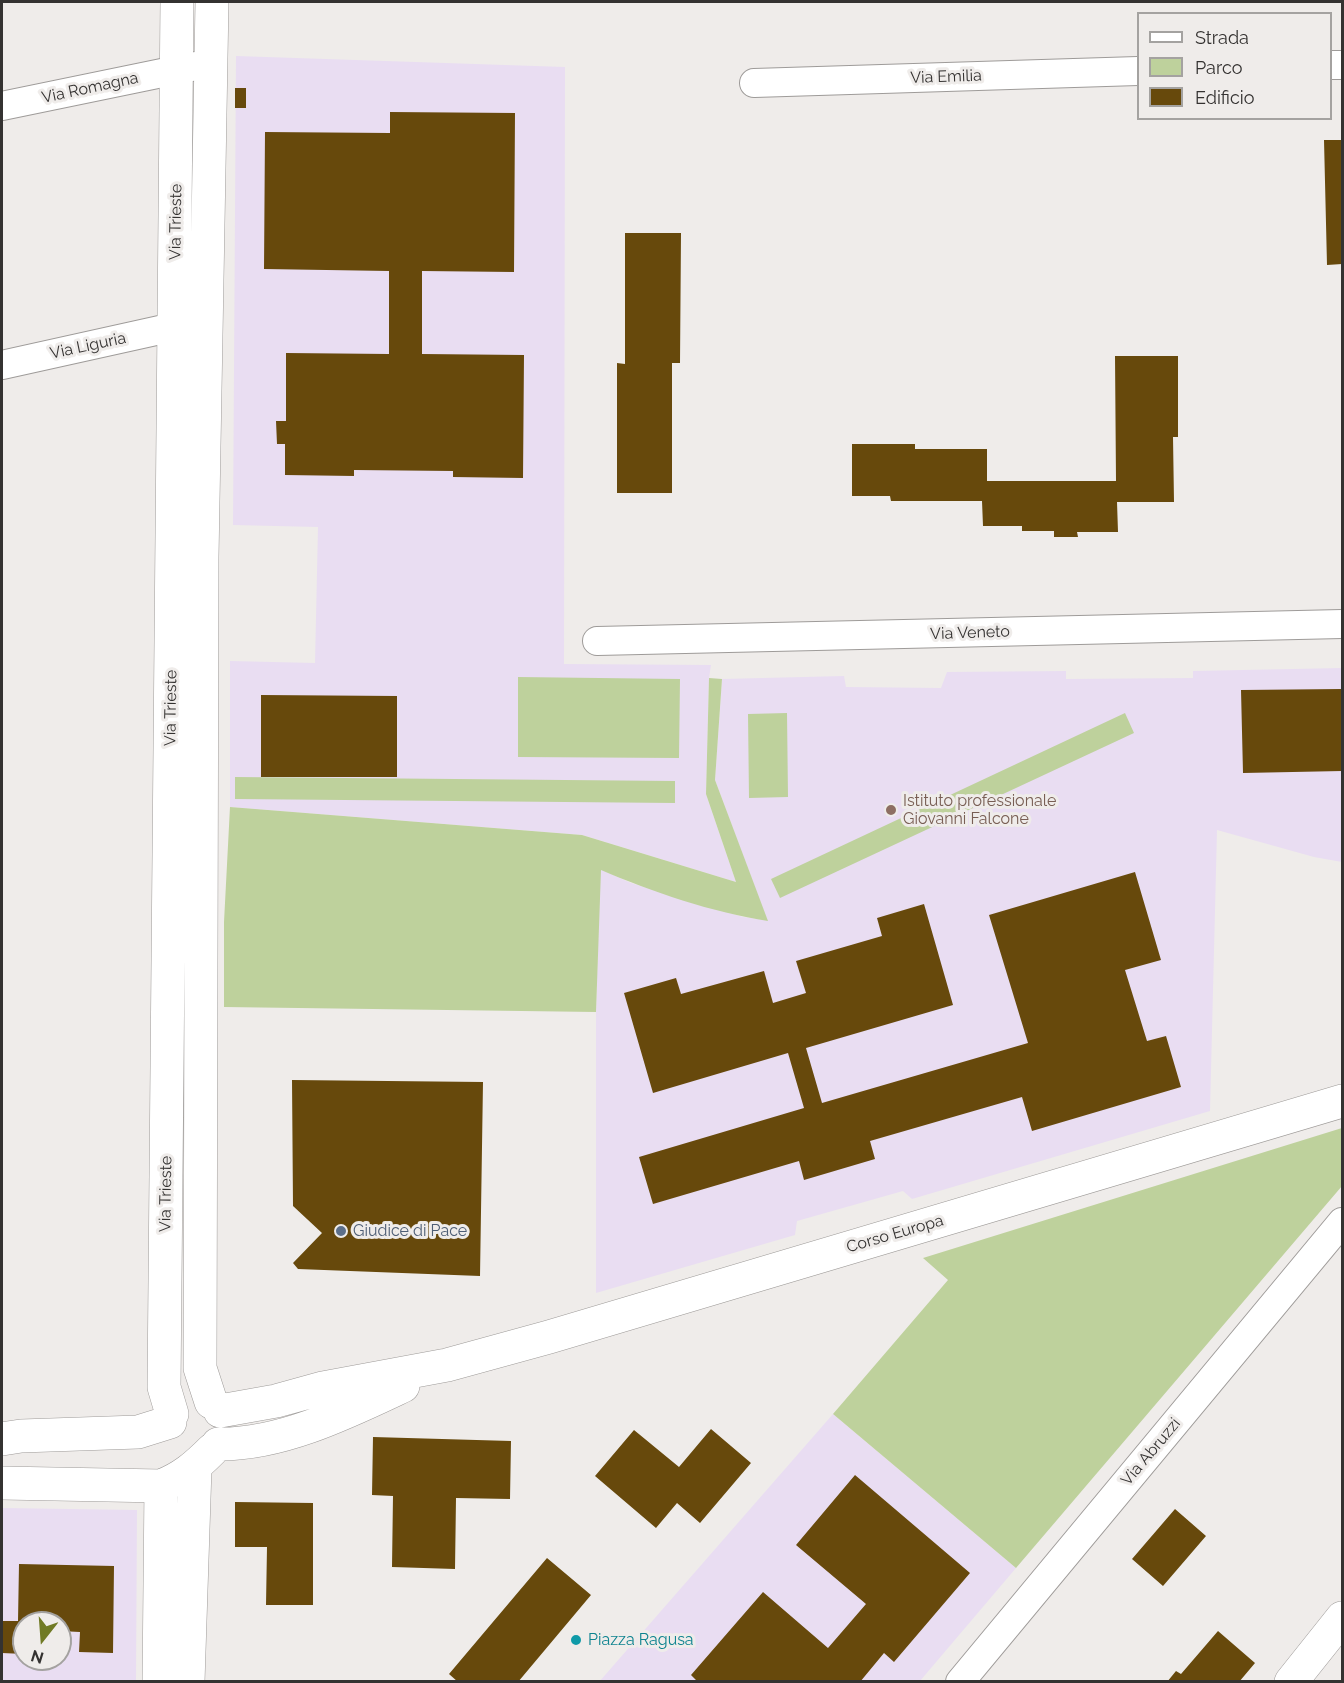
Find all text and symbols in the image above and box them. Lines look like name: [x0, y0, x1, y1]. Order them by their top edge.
legend: [1137, 12, 1332, 120]
text: Strada: [1195, 27, 1249, 48]
text: Parco: [1195, 57, 1242, 78]
street label: Via Emilia: [910, 66, 982, 88]
street label: Via Romagna: [40, 68, 140, 108]
text: Edificio: [1195, 87, 1254, 108]
street label: Via Trieste: [166, 184, 186, 260]
street label: Via Liguria: [48, 329, 128, 363]
street label: Via Veneto: [930, 622, 1010, 644]
street label: Via Trieste: [161, 670, 181, 746]
place label: Istituto professionale Giovanni Falcone: [903, 791, 1056, 829]
marker: Istituto professionale Giovanni Falcone: [884, 803, 898, 817]
street label: Via Trieste: [156, 1156, 176, 1232]
street label: Corso Europa: [844, 1211, 946, 1257]
place label: Giudice di Pace: [353, 1221, 467, 1241]
marker: Giudice di Pace: [334, 1224, 348, 1238]
street label: Via Abruzzi: [1117, 1414, 1185, 1490]
north arrow: [12, 1611, 72, 1671]
place label: Piazza Ragusa: [588, 1630, 694, 1650]
marker: Piazza Ragusa: [569, 1633, 583, 1647]
text: N: [29, 1646, 46, 1668]

